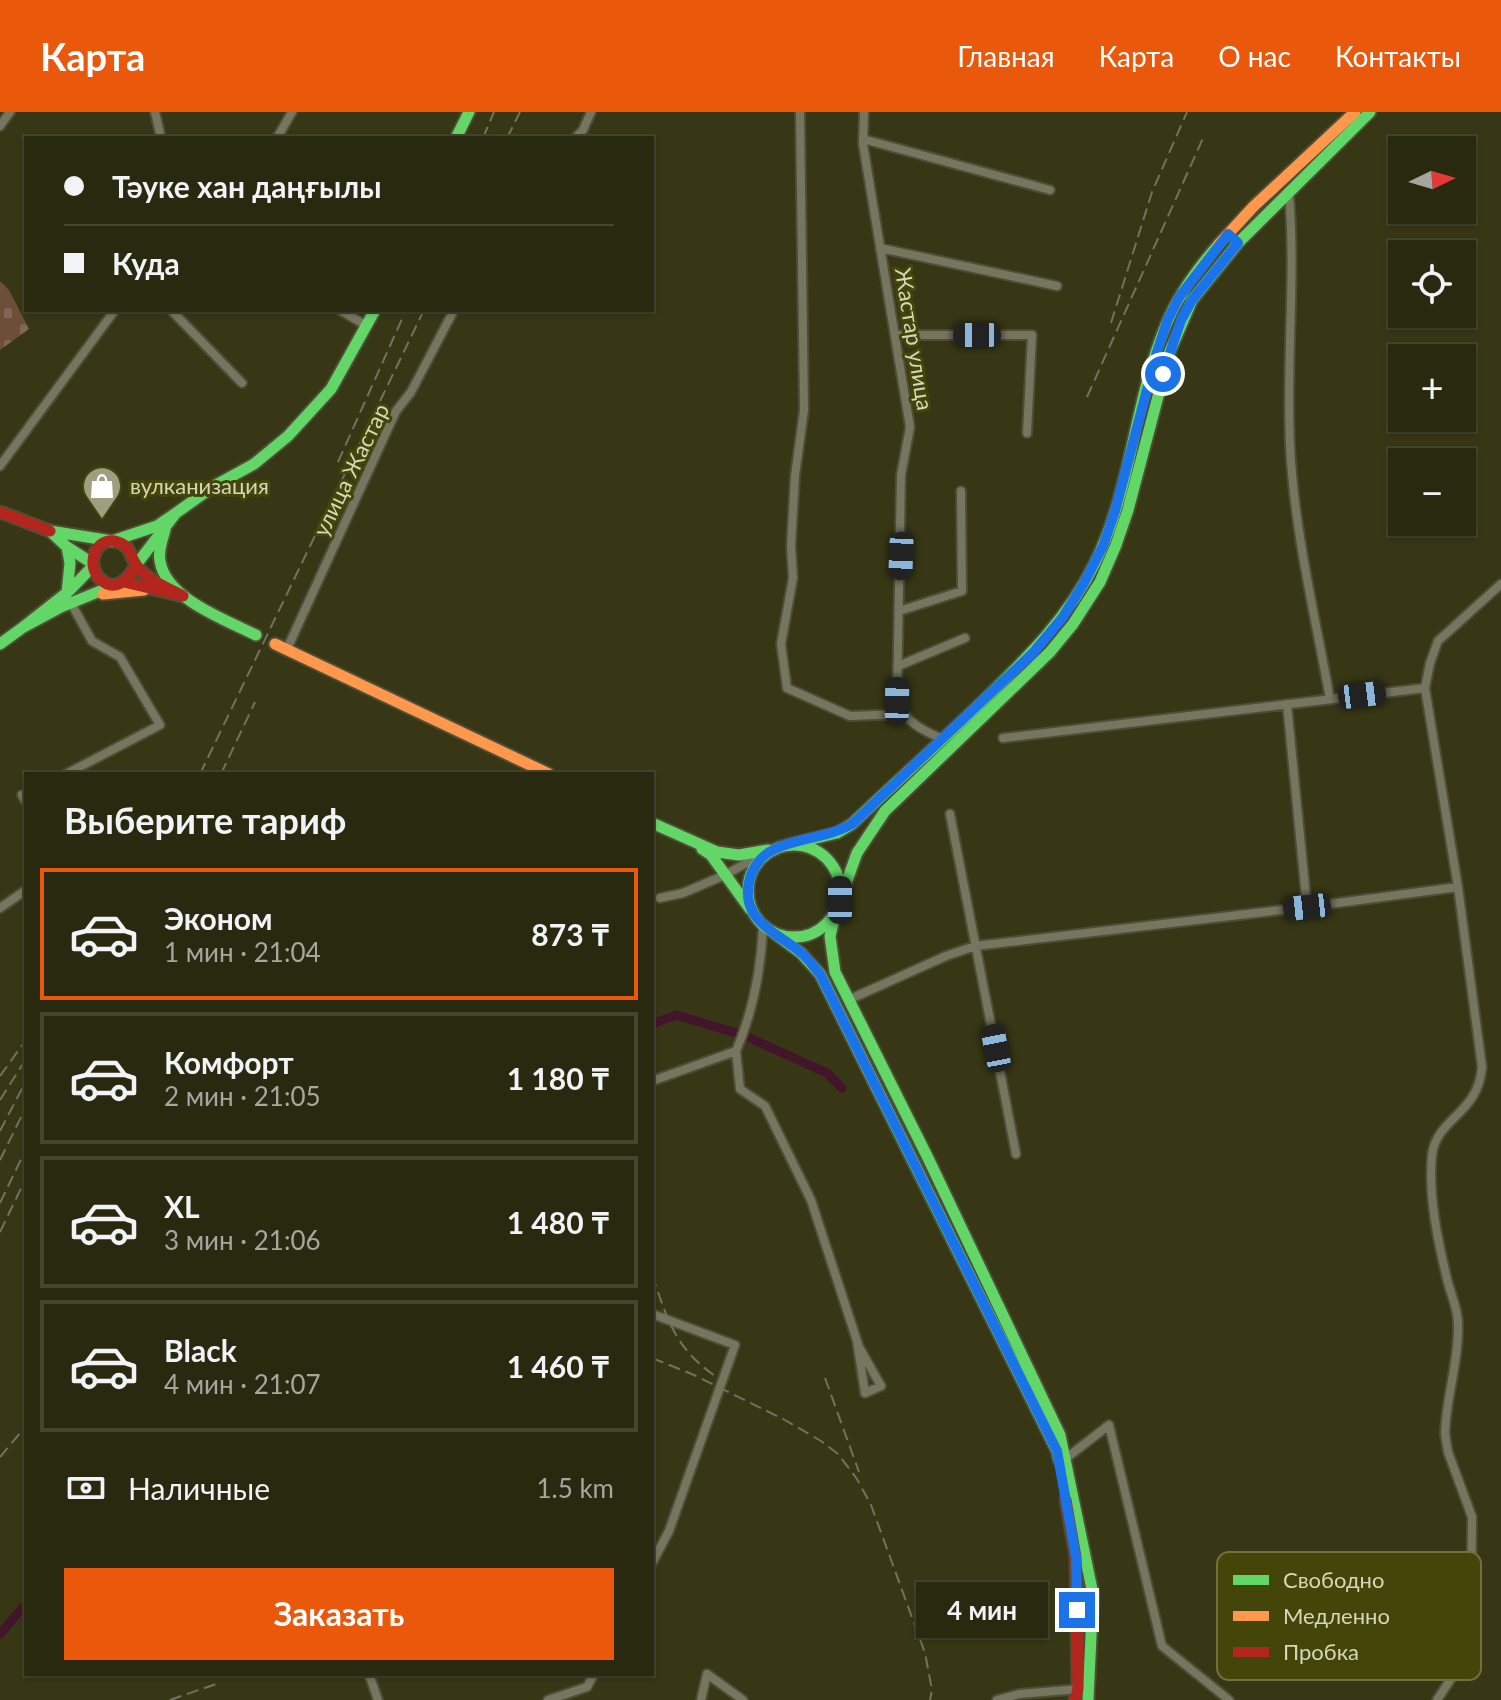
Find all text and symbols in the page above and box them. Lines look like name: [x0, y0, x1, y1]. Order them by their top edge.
text: Карта: [40, 33, 145, 79]
text: Главная: [957, 39, 1055, 73]
text: Карта: [1099, 39, 1174, 73]
text: О нас: [1218, 39, 1291, 73]
text: Контакты: [1335, 39, 1461, 73]
north arrow: [1388, 136, 1476, 224]
map controls: [1388, 136, 1476, 536]
text: Тәуке хан даңғылы: [112, 168, 382, 204]
button: locate: [1388, 240, 1476, 328]
text: Куда: [112, 245, 180, 281]
street label: Жастар улица: [890, 266, 939, 412]
car: [953, 323, 1001, 347]
button: +: [1388, 344, 1476, 432]
route start: [1145, 356, 1181, 392]
street label: улица Жастар: [307, 399, 394, 540]
button: −: [1388, 448, 1476, 536]
shop icon: вулканизация: [81, 465, 123, 520]
place label: вулканизация: [130, 472, 269, 499]
car: [888, 532, 914, 580]
car: [885, 677, 909, 725]
car: [1337, 680, 1387, 710]
text: Выберите тариф: [64, 798, 346, 842]
car: [828, 876, 852, 924]
car: [1282, 893, 1332, 921]
icon: car: [68, 898, 140, 970]
text: Эконом: [164, 900, 273, 936]
text: 873 ₸: [531, 916, 610, 952]
text: 1 мин · 21:04: [164, 936, 321, 968]
car: [980, 1022, 1012, 1074]
icon: car: [68, 1042, 140, 1114]
text: Комфорт: [164, 1044, 294, 1080]
text: 1 180 ₸: [507, 1060, 610, 1096]
text: 2 мин · 21:05: [164, 1080, 321, 1112]
icon: car: [68, 1186, 140, 1258]
text: XL: [164, 1188, 200, 1224]
text: 1 480 ₸: [507, 1204, 610, 1240]
text: 3 мин · 21:06: [164, 1224, 321, 1256]
icon: car: [68, 1330, 140, 1402]
text: Black: [164, 1332, 237, 1368]
text: 1 460 ₸: [507, 1348, 610, 1384]
text: 4 мин · 21:07: [164, 1368, 321, 1400]
icon: cash: [64, 1466, 108, 1510]
text: Наличные: [128, 1470, 270, 1506]
text: 1.5 km: [536, 1472, 614, 1504]
legend: [1217, 1552, 1481, 1680]
text: Свободно: [1283, 1566, 1384, 1593]
button: Заказать: [64, 1568, 614, 1660]
callout: 4 мин: [917, 1582, 1049, 1638]
route end: [1059, 1592, 1095, 1628]
text: 4 мин: [947, 1594, 1017, 1626]
text: Медленно: [1283, 1602, 1390, 1629]
text: Пробка: [1283, 1638, 1359, 1665]

